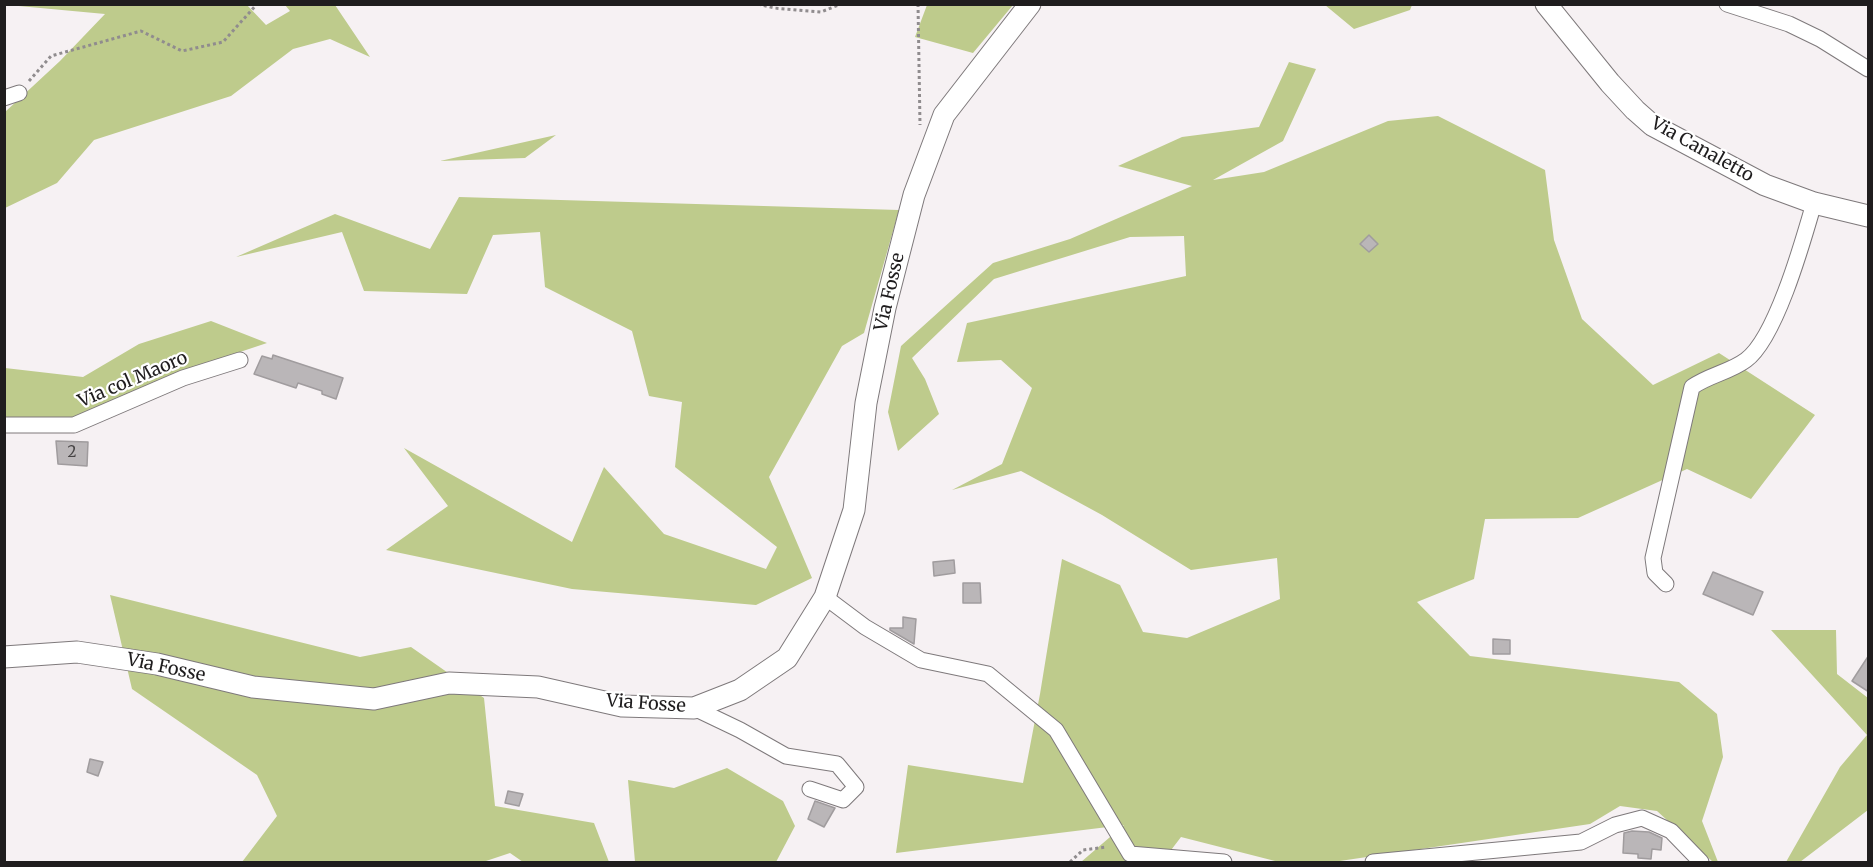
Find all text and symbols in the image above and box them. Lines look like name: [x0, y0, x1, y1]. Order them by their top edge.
street label: Via Canaletto: [1647, 113, 1757, 187]
street label: Via Fosse: [871, 251, 909, 333]
street label: Via col Maoro: [75, 347, 191, 413]
house number: 2: [68, 444, 76, 462]
street label: Via Fosse: [125, 649, 207, 687]
street label: Via Fosse: [606, 690, 686, 718]

